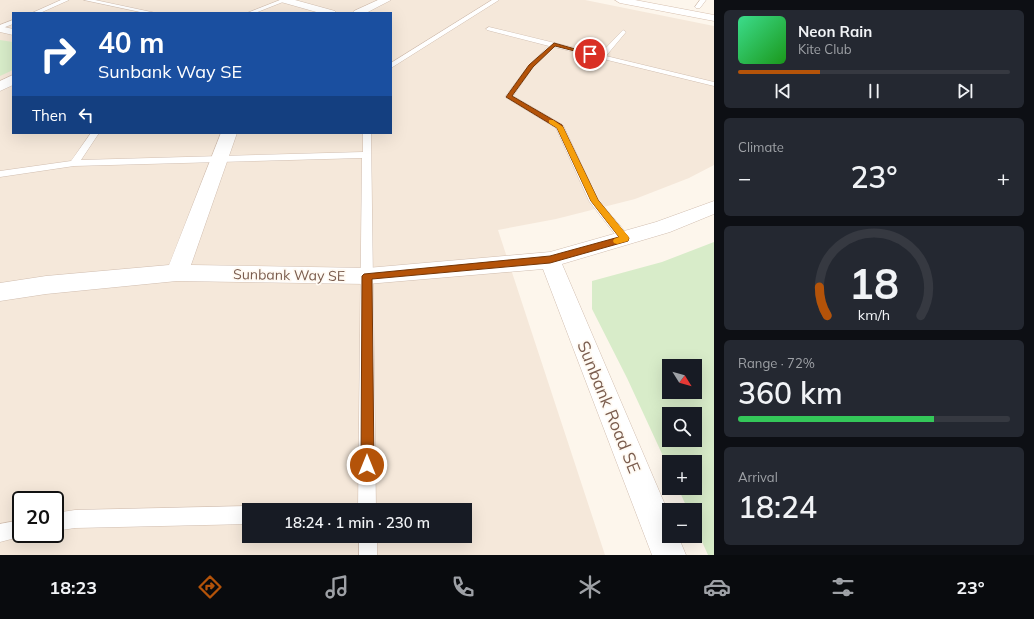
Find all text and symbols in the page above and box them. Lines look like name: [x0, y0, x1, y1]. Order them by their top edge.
text: Neon Rain: [798, 22, 872, 41]
text: 40 m: [98, 25, 164, 60]
icon: right: [32, 28, 84, 80]
pin: [573, 37, 607, 71]
text: Kite Club: [798, 41, 852, 57]
icon: arrive: [579, 43, 601, 65]
text: Sunbank Way SE: [98, 60, 242, 83]
icon: previous: [772, 80, 794, 102]
icon: pause: [863, 80, 885, 102]
icon: next: [954, 80, 976, 102]
icon: left: [75, 104, 97, 126]
text: Then: [32, 106, 67, 125]
text: Climate: [738, 139, 784, 155]
text: 23°: [850, 158, 898, 196]
text: −: [738, 164, 751, 192]
text: +: [997, 164, 1010, 192]
text: 18: [849, 256, 899, 308]
street label: Sunbank Way SE: [233, 265, 345, 285]
text: km/h: [858, 305, 890, 323]
street label: Sunbank Road SE: [573, 338, 646, 476]
text: Range · 72%: [738, 355, 815, 371]
north arrow: [662, 359, 702, 399]
map controls: [662, 359, 702, 543]
text: 360 km: [738, 374, 843, 412]
button: search: [662, 407, 702, 447]
position arrow: [346, 444, 388, 486]
button: +: [662, 455, 702, 495]
text: Arrival: [738, 469, 778, 485]
text: 18:24: [738, 488, 817, 526]
speed limit sign: 20: [12, 491, 64, 543]
button: −: [662, 503, 702, 543]
text: 18:24 · 1 min · 230 m: [284, 513, 430, 532]
icon: directions: [196, 573, 224, 601]
icon: music: [323, 573, 351, 601]
icon: phone: [449, 573, 477, 601]
icon: climate: [576, 573, 604, 601]
icon: car: [703, 573, 731, 601]
icon: filters: [829, 573, 857, 601]
text: 18:23: [49, 576, 97, 599]
text: 23°: [956, 576, 985, 599]

